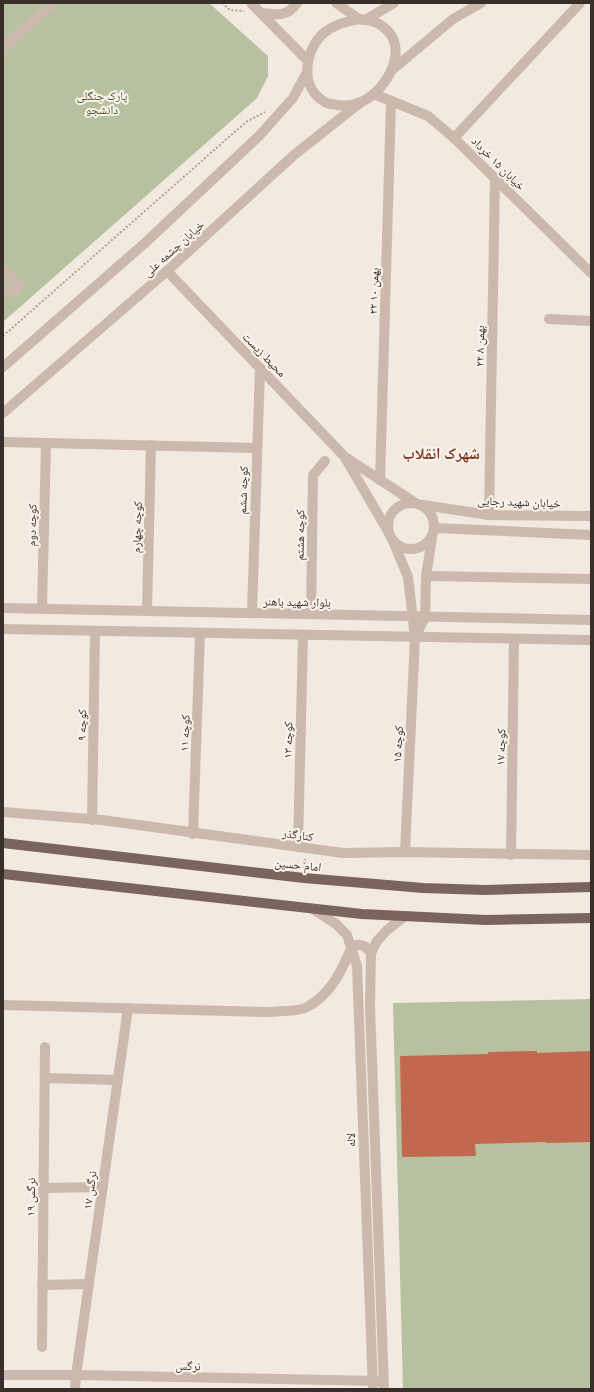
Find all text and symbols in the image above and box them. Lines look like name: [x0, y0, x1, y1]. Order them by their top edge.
park label: پارک جنگلی دانشجو: [77, 88, 128, 117]
street label: خیابان ۱۵ خرداد: [468, 133, 529, 194]
street label: خیابان چشمه علی: [140, 217, 207, 280]
street label: ۲۲ بهمن ۱۰: [365, 267, 382, 315]
street label: ۲۲ بهمن ۸: [472, 325, 488, 367]
street label: محیط زیست: [240, 329, 290, 380]
district label: شهرک انقلاب: [402, 443, 480, 463]
street label: کوچه ششم: [234, 465, 252, 515]
street label: خیابان شهید رجایی: [477, 493, 562, 511]
street label: کوچه چهارم: [128, 501, 146, 553]
street label: کوچه دوم: [23, 503, 41, 547]
street label: کوچه هشتم: [292, 509, 308, 561]
street label: بلوار شهید باهنر: [262, 593, 331, 610]
street label: کوچه ۹: [74, 709, 89, 741]
street label: کوچه ۱۱: [176, 714, 192, 752]
street label: کوچه ۱۳: [280, 721, 295, 759]
street label: کوچه ۱۵: [389, 725, 406, 763]
street label: کوچه ۱۷: [493, 728, 508, 766]
street label: کنارگذر: [280, 825, 315, 843]
street label: امام حسین: [274, 855, 322, 875]
street label: لاله: [343, 1133, 357, 1147]
street label: نرگس ۱۷: [79, 1170, 100, 1210]
street label: نرگس ۱۹: [23, 1177, 38, 1217]
street label: نرگس: [175, 1358, 201, 1373]

